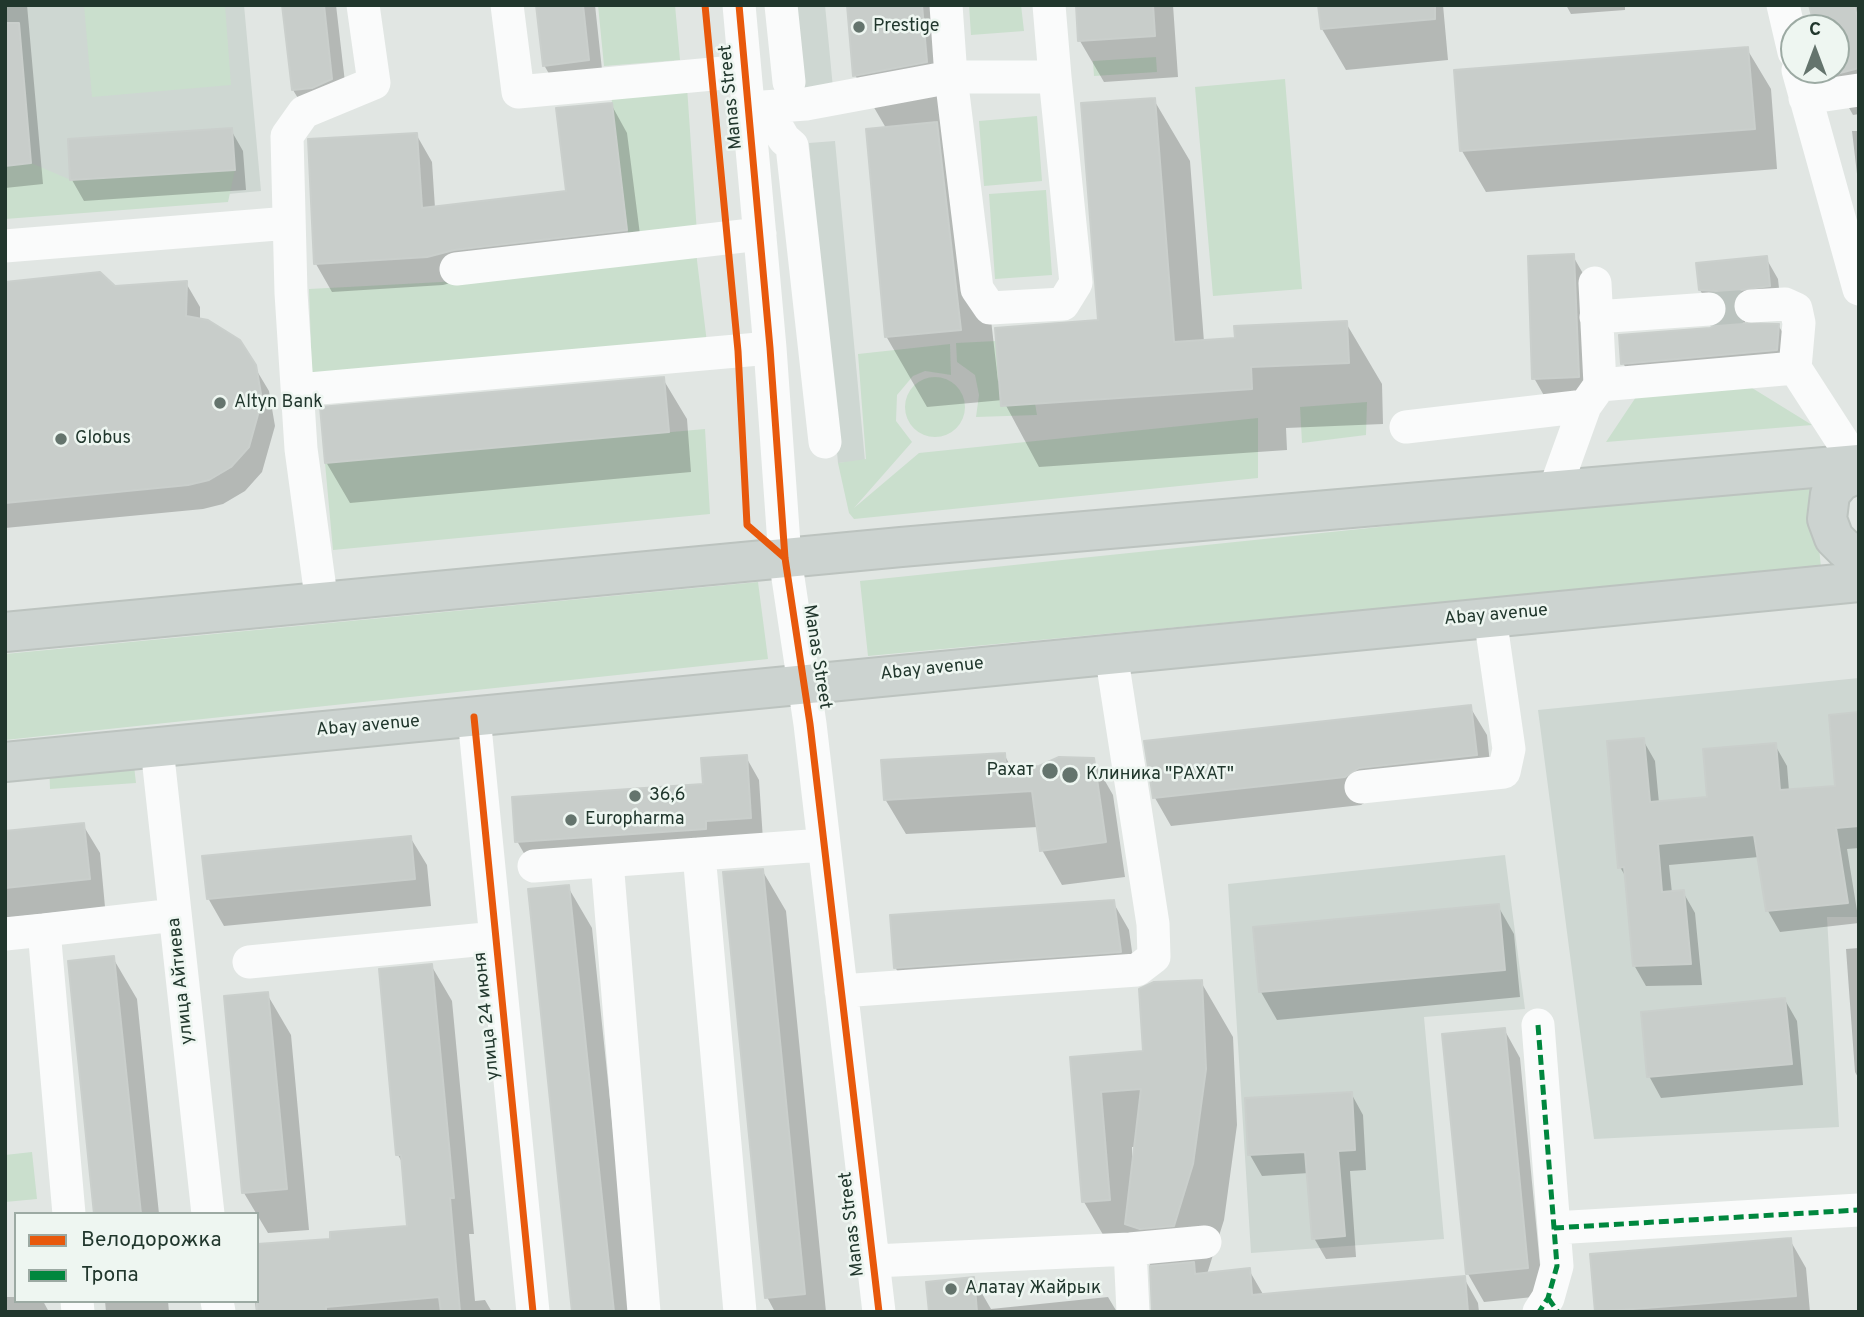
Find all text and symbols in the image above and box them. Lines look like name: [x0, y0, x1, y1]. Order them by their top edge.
north arrow: [1780, 14, 1850, 84]
place label: Prestige: [873, 16, 939, 38]
text: С: [1809, 18, 1821, 42]
marker: Prestige: [851, 19, 867, 35]
street label: Manas Street: [716, 43, 748, 151]
place label: Altyn Bank: [234, 392, 323, 414]
marker: Altyn Bank: [212, 395, 228, 411]
place label: Globus: [75, 428, 131, 450]
marker: Globus: [53, 431, 69, 447]
street label: Abay avenue: [1443, 601, 1549, 631]
street label: Manas Street: [797, 603, 835, 711]
street label: Abay avenue: [879, 654, 985, 686]
street label: Abay avenue: [315, 712, 421, 742]
place label: Рахат: [986, 760, 1034, 782]
marker: Рахат: [1040, 761, 1060, 781]
place label: Клиника "РАХАТ": [1086, 764, 1234, 786]
marker: Клиника "РАХАТ": [1060, 765, 1080, 785]
place label: 36,6: [649, 785, 685, 807]
marker: 36,6: [627, 788, 643, 804]
place label: Europharma: [585, 809, 684, 831]
marker: Europharma: [563, 812, 579, 828]
street label: улица Айтиева: [165, 917, 199, 1045]
street label: улица 24 июня: [471, 951, 505, 1081]
street label: Manas Street: [836, 1170, 870, 1278]
legend: [14, 1212, 259, 1303]
text: Велодорожка: [81, 1227, 221, 1254]
text: Тропа: [81, 1262, 139, 1289]
place label: Алатау Жайрык: [965, 1278, 1101, 1300]
marker: Алатау Жайрык: [943, 1281, 959, 1297]

